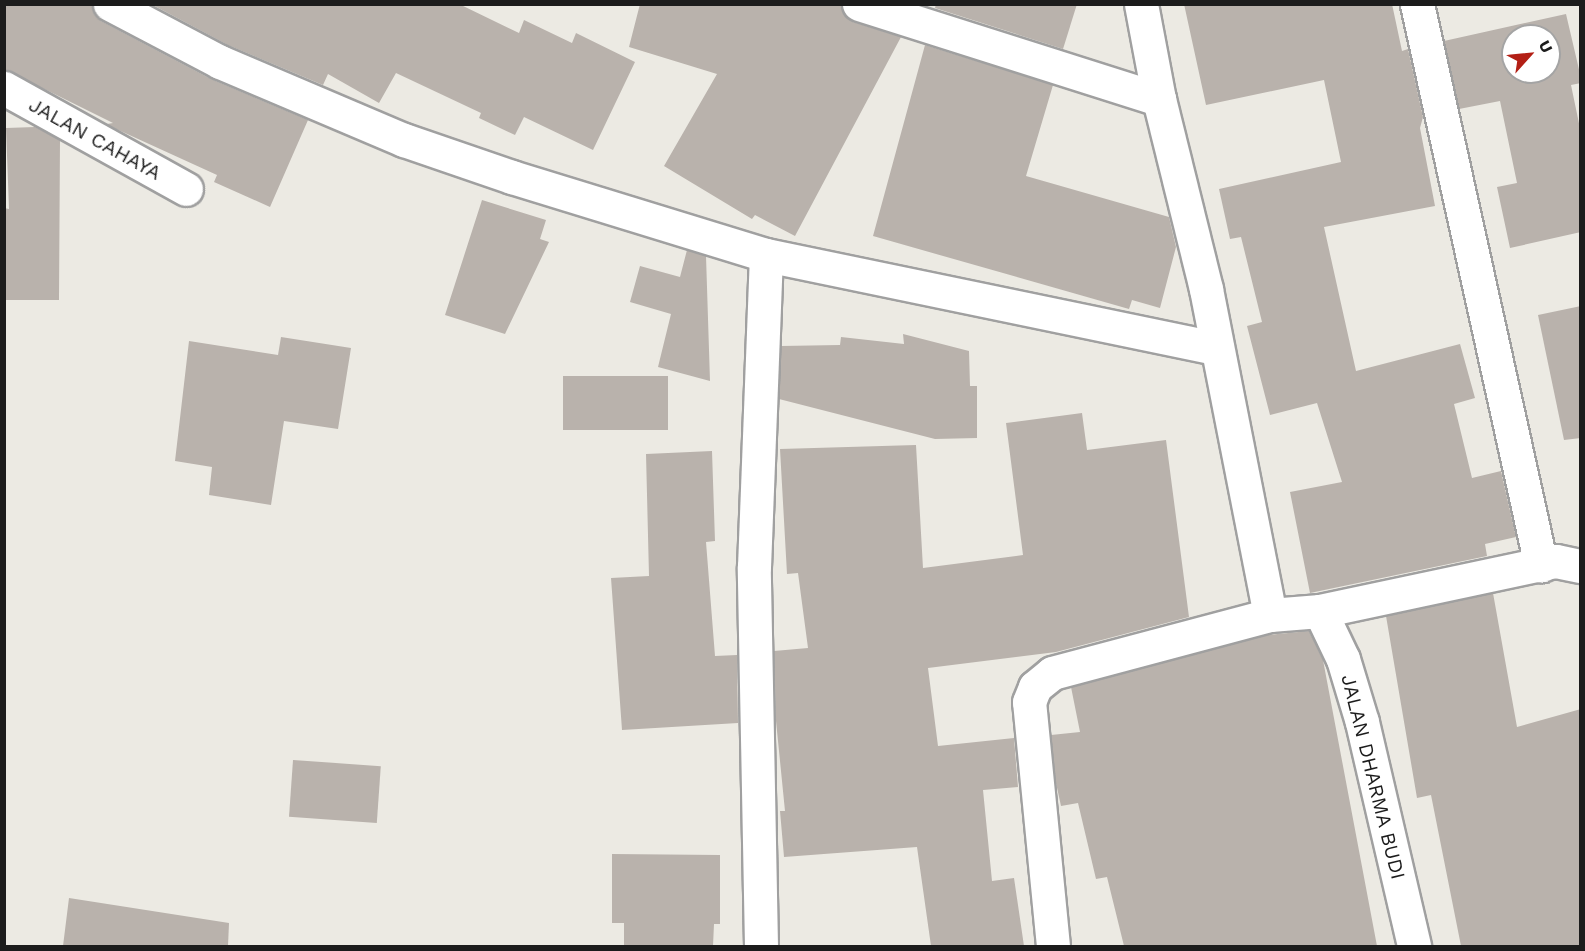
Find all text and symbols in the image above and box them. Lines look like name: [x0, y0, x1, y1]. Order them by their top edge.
north arrow: [1501, 24, 1561, 84]
text: U: [1535, 37, 1557, 56]
street label: JALAN CAHAYA: [25, 93, 165, 185]
street label: JALAN DHARMA BUDI: [1336, 672, 1410, 882]

